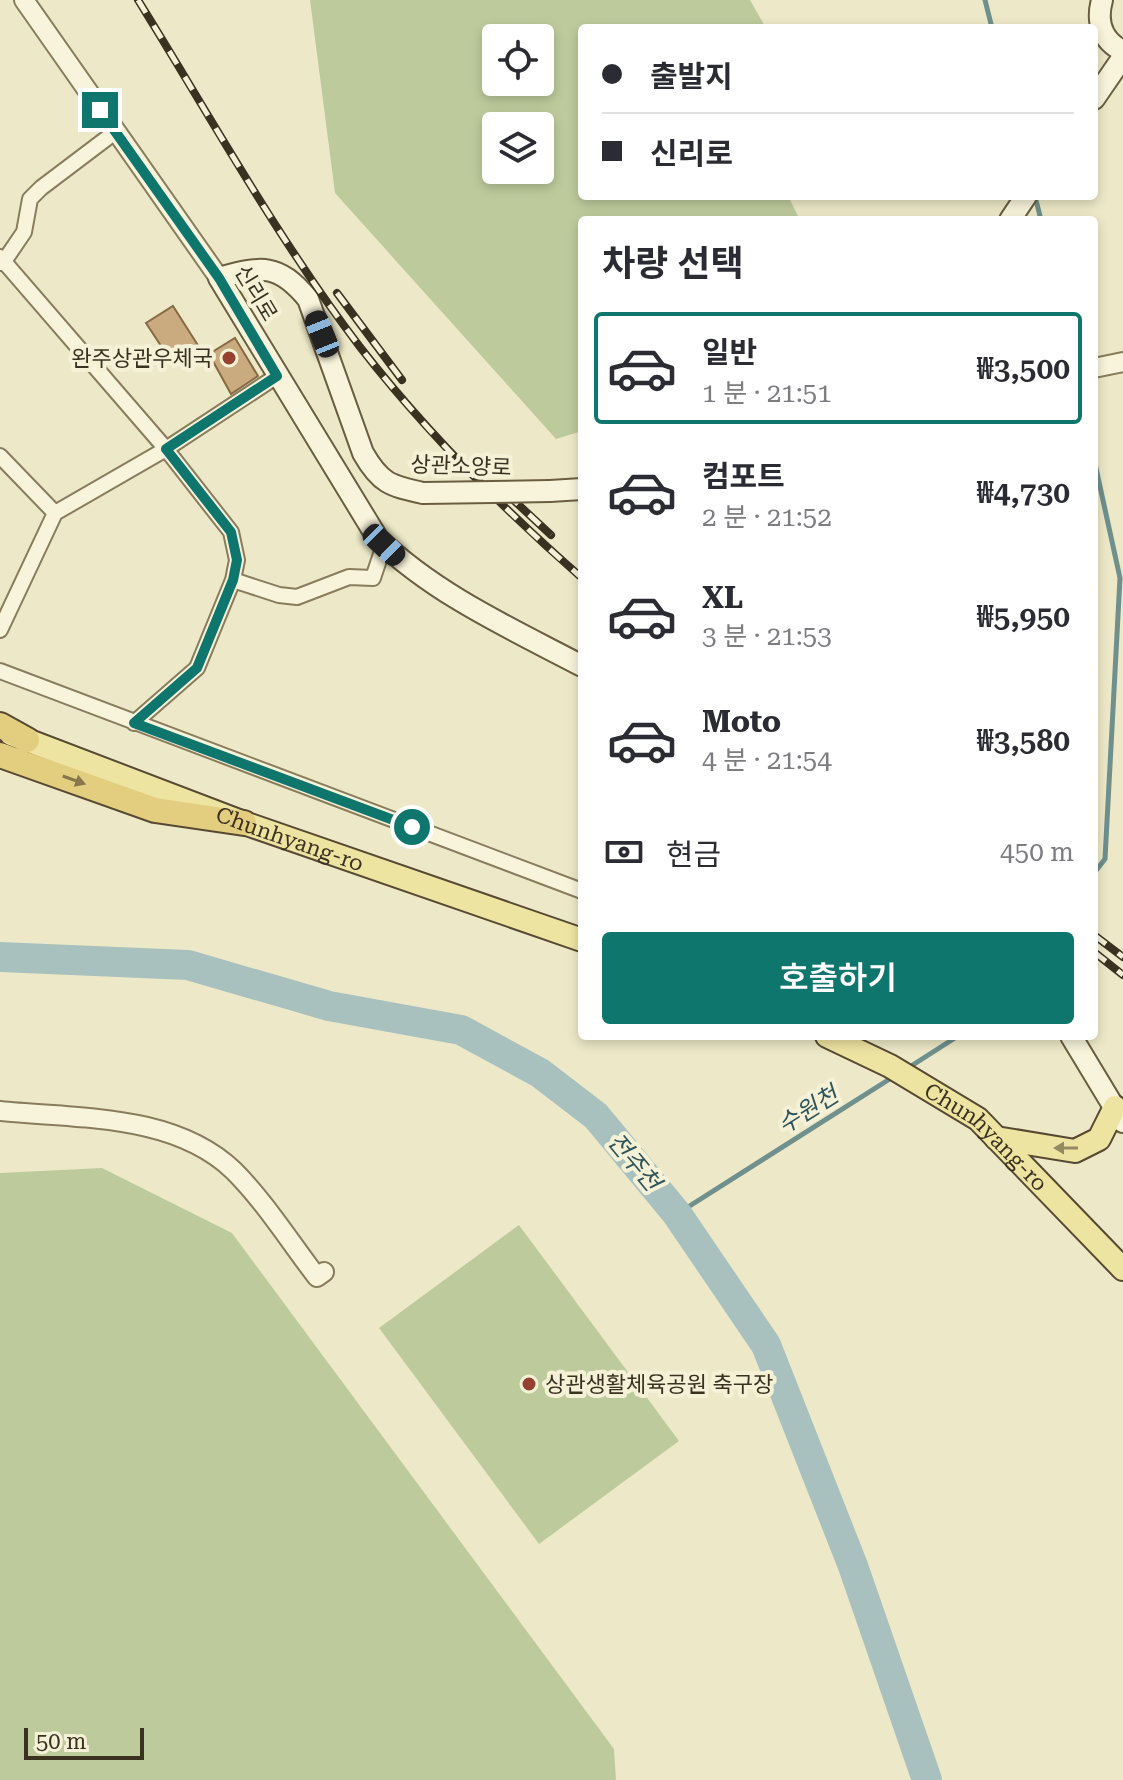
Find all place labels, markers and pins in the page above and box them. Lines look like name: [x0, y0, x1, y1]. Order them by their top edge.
place label: 완주상관우체국: [71, 346, 213, 371]
marker: 완주상관우체국: [220, 349, 238, 367]
place label: 상관생활체육공원 축구장: [545, 1372, 773, 1397]
marker: 상관생활체육공원 축구장: [520, 1375, 538, 1393]

